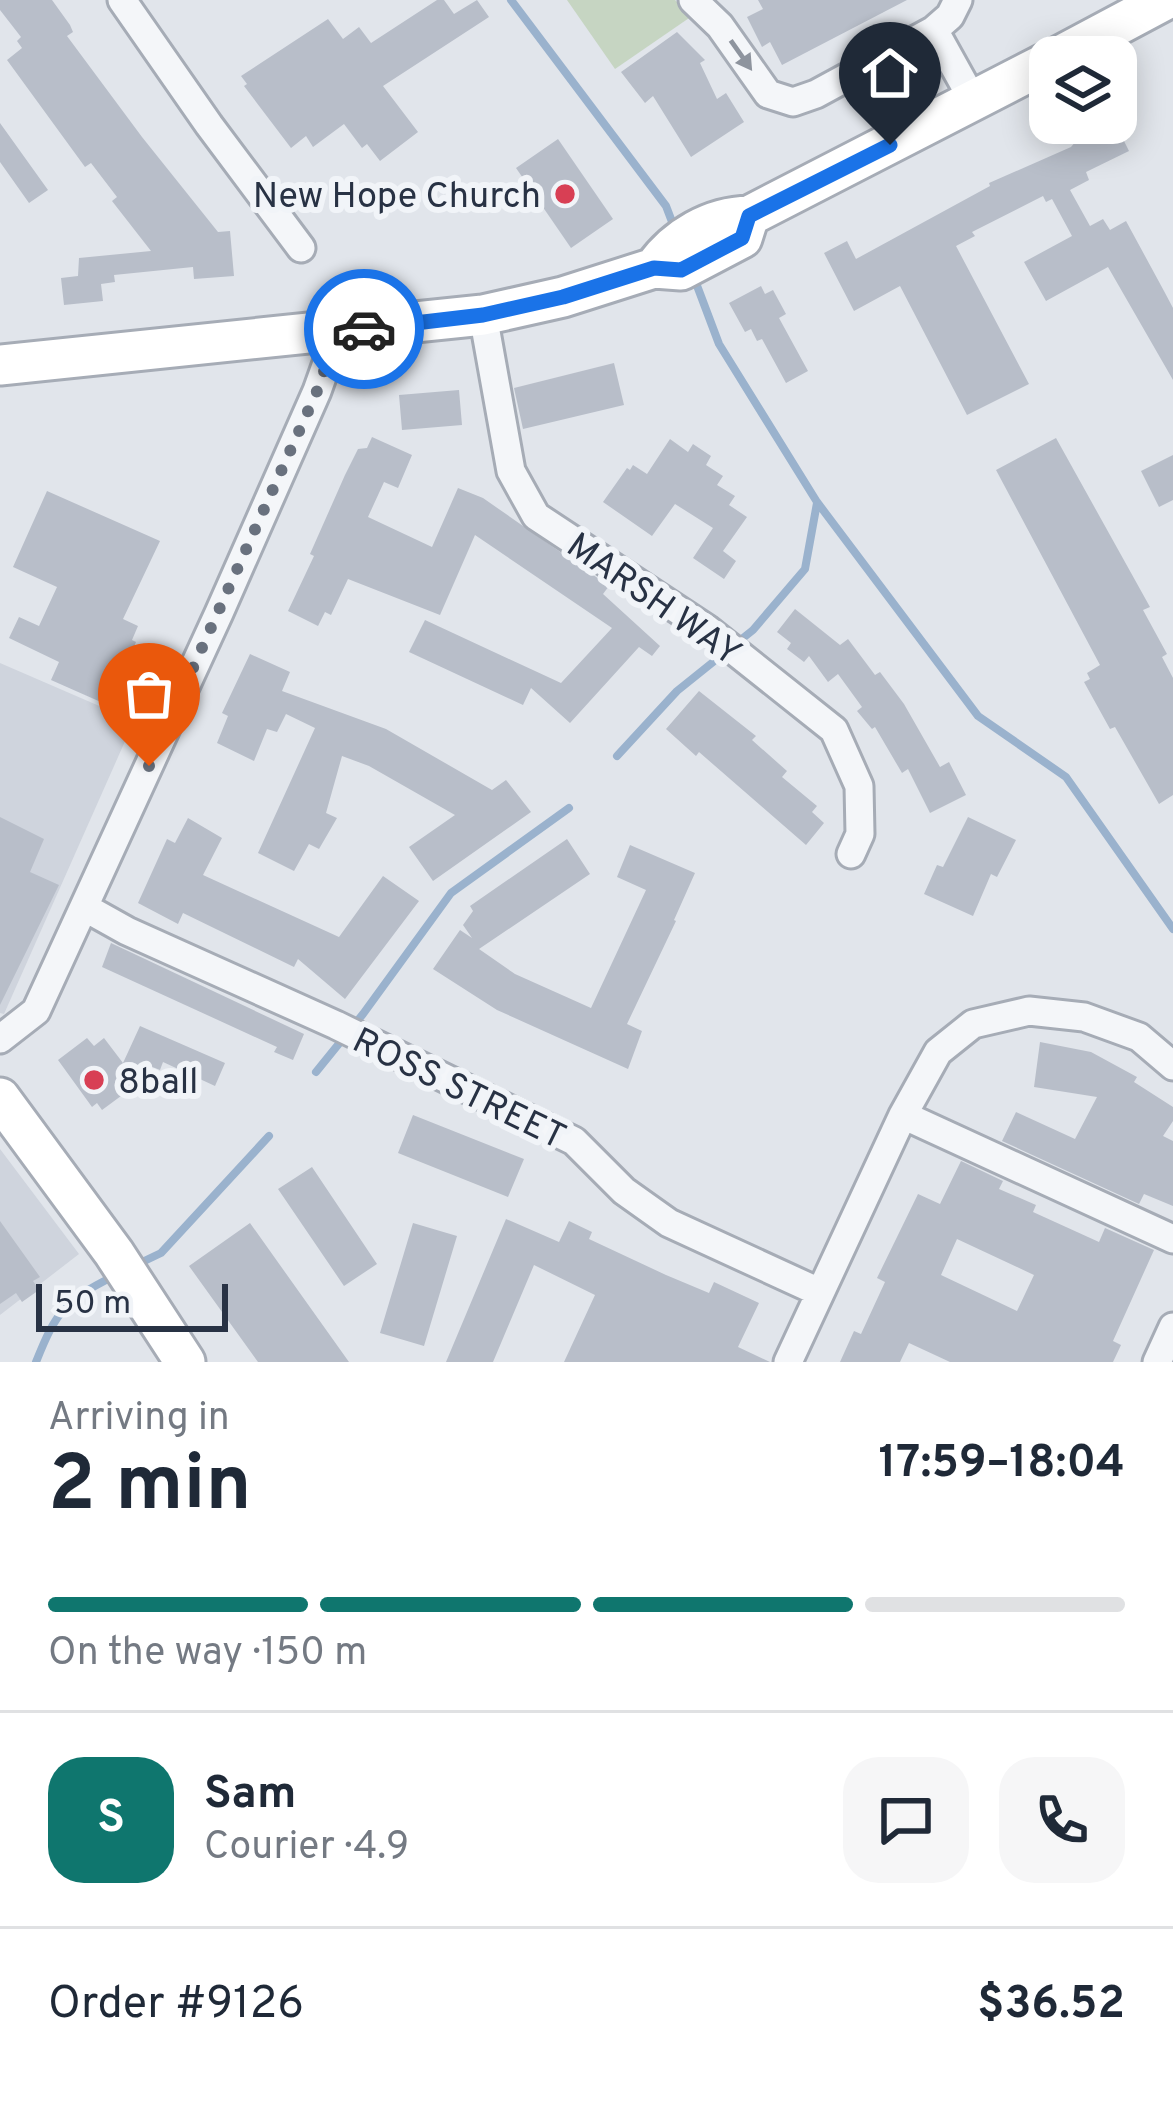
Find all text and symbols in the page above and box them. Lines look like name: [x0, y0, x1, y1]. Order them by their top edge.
pin: [839, 22, 941, 145]
map controls: [1029, 36, 1137, 144]
button: layers: [1029, 36, 1137, 144]
one-way arrow: [728, 39, 752, 71]
icon: home: [857, 40, 923, 106]
place label: New Hope Church: [253, 175, 541, 221]
marker: New Hope Church: [552, 181, 578, 207]
courier: [304, 269, 424, 389]
icon: car: [331, 296, 397, 362]
street label: MARSH WAY: [557, 524, 749, 678]
pin: [98, 643, 200, 766]
icon: bag: [116, 661, 182, 727]
street label: ROSS STREET: [344, 1019, 572, 1162]
place label: 8ball: [118, 1061, 199, 1107]
marker: 8ball: [81, 1067, 107, 1093]
scale bar: [36, 1278, 228, 1331]
text: 50 m: [54, 1284, 131, 1326]
text: Arriving in: [48, 1395, 230, 1444]
text: 17:59–18:04: [878, 1436, 1125, 1493]
text: 2 min: [48, 1439, 252, 1538]
text: On the way · 150 m: [48, 1630, 367, 1679]
button: chat: [843, 1757, 969, 1883]
button: phone: [999, 1757, 1125, 1883]
text: Sam: [204, 1767, 296, 1824]
text: S: [97, 1791, 125, 1848]
text: Courier · 4.9: [204, 1824, 409, 1873]
text: Order #9126: [48, 1977, 304, 2034]
text: $36.52: [977, 1977, 1125, 2034]

